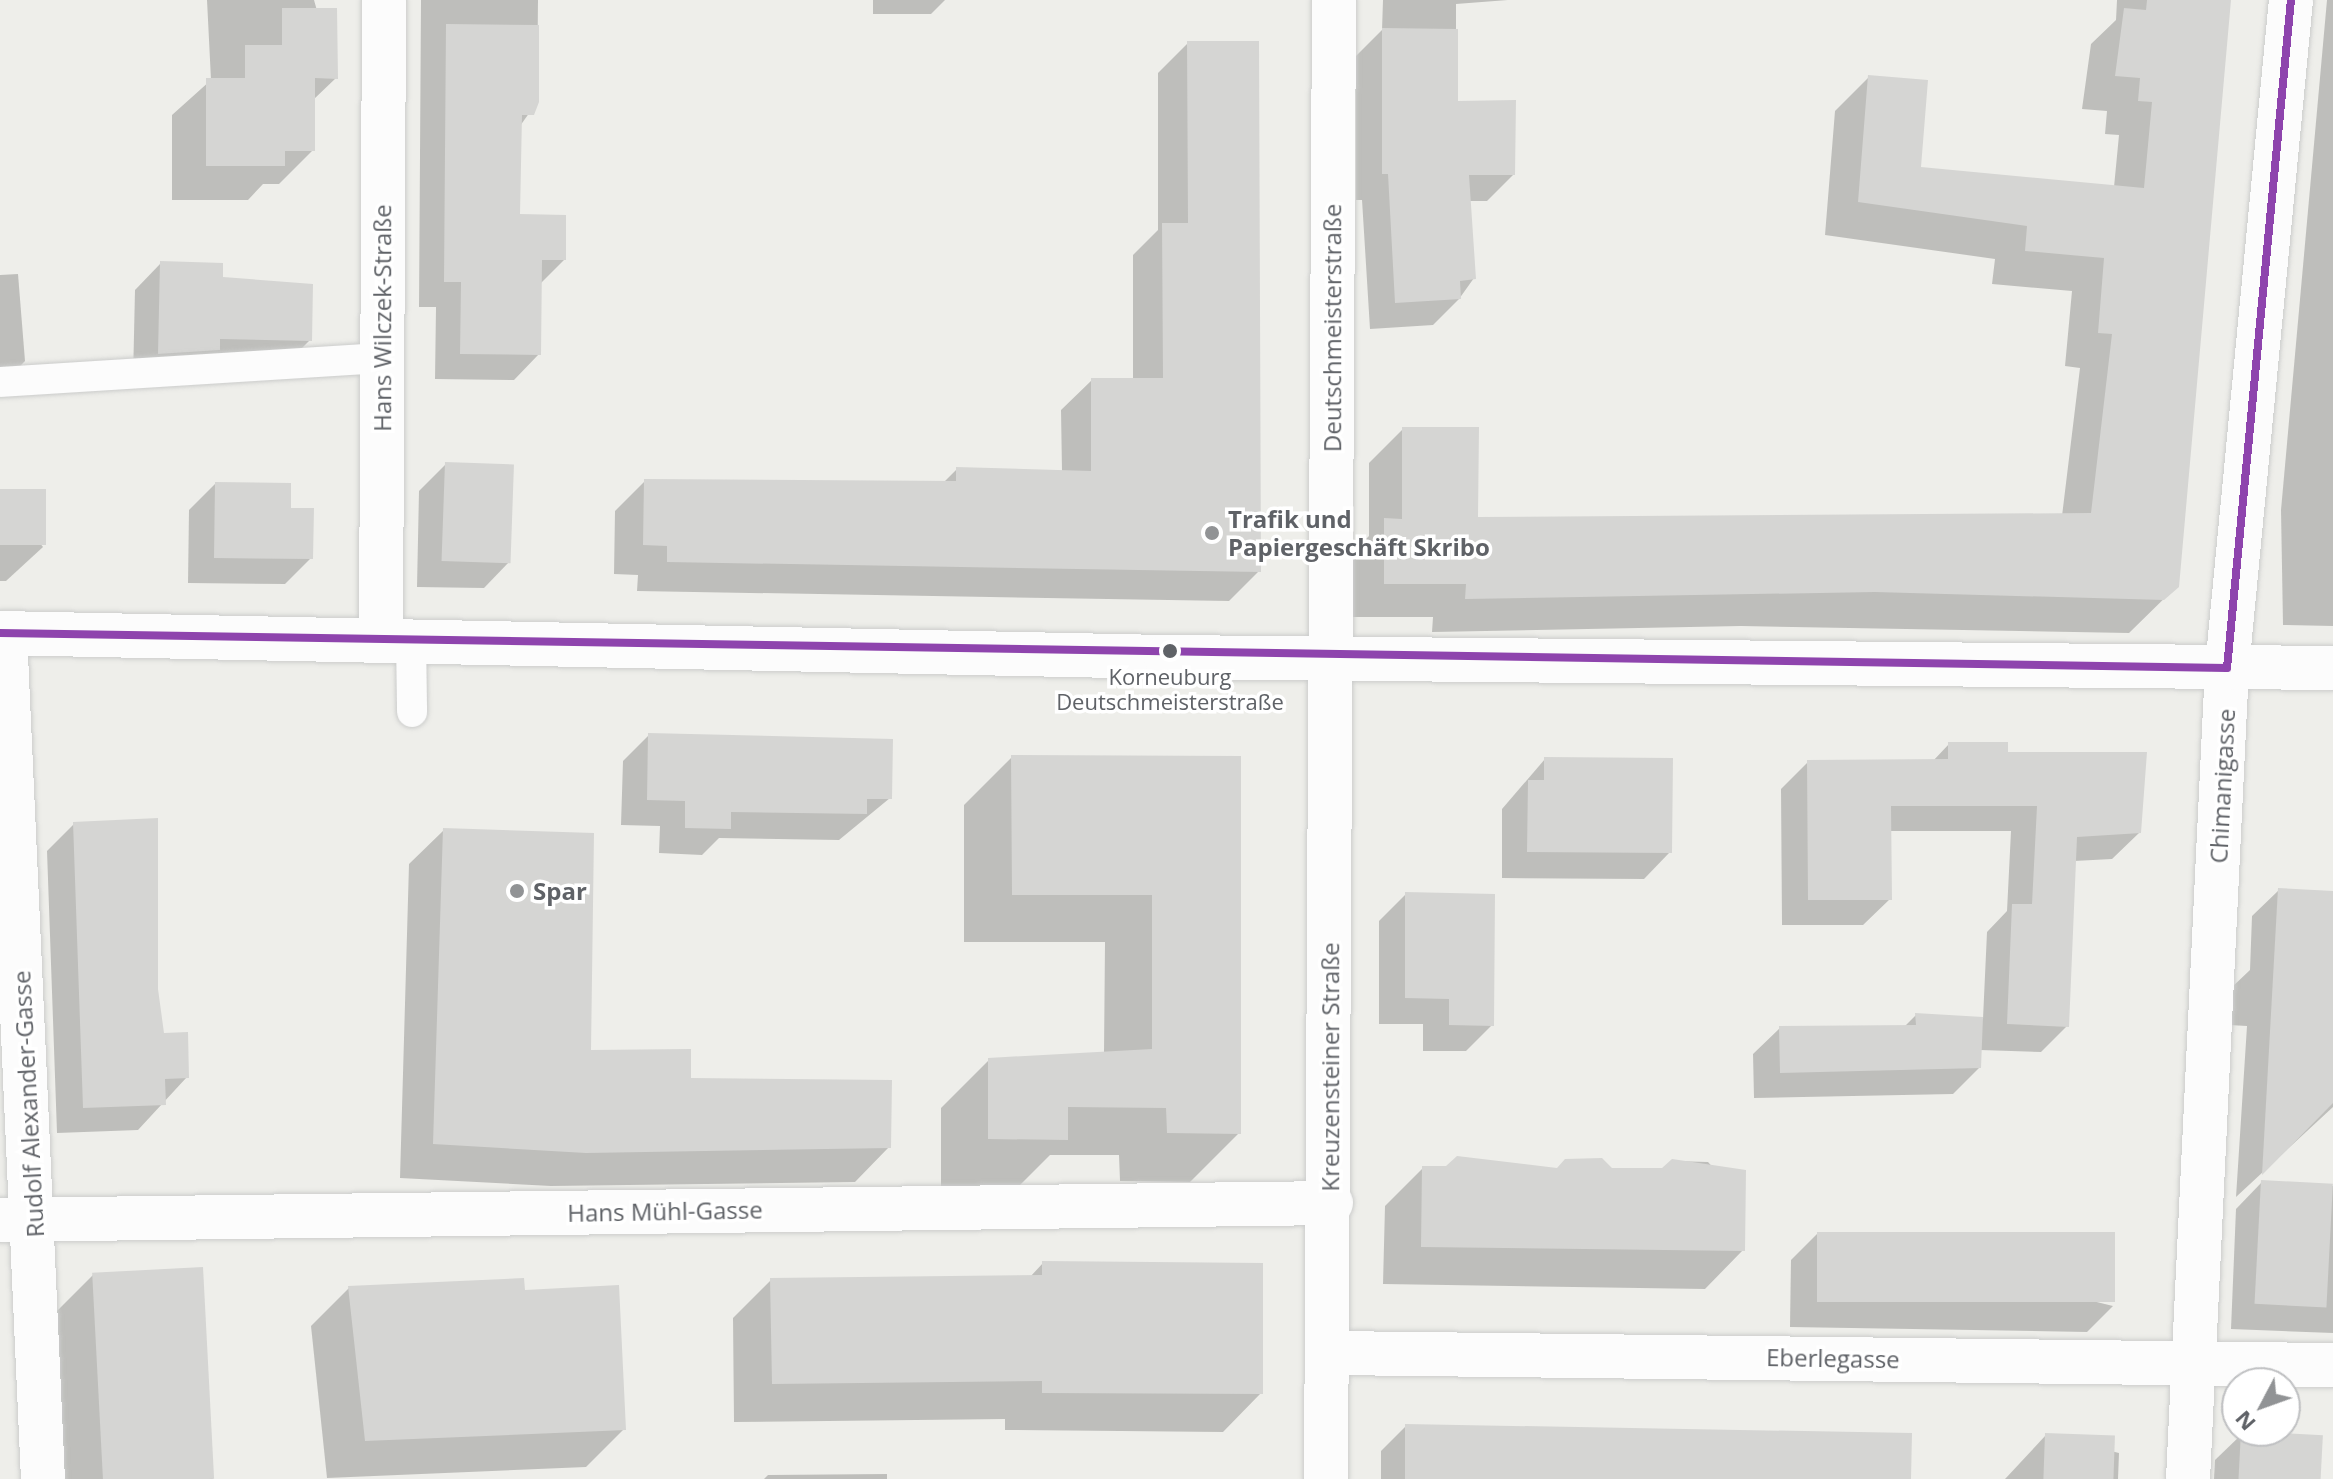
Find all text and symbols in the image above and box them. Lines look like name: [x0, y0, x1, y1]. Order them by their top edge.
street label: Hans Wilczek-Straße: [368, 204, 396, 432]
street label: Deutschmeisterstraße: [1318, 204, 1346, 452]
place label: Trafik und Papiergeschäft Skribo: [1228, 505, 1490, 561]
marker: Trafik und Papiergeschäft Skribo: [1203, 524, 1221, 542]
marker: Korneuburg Deutschmeisterstraße: [1162, 643, 1178, 659]
place label: Korneuburg Deutschmeisterstraße: [1056, 663, 1284, 714]
street label: Chimanigasse: [2204, 708, 2240, 864]
place label: Spar: [533, 877, 587, 905]
marker: Spar: [508, 882, 526, 900]
street label: Kreuzensteiner Straße: [1316, 942, 1344, 1192]
street label: Rudolf Alexander-Gasse: [7, 970, 49, 1238]
street label: Hans Mühl-Gasse: [567, 1195, 763, 1227]
street label: Eberlegasse: [1766, 1342, 1900, 1374]
north arrow: [2221, 1367, 2301, 1447]
text: N: [2227, 1405, 2262, 1438]

